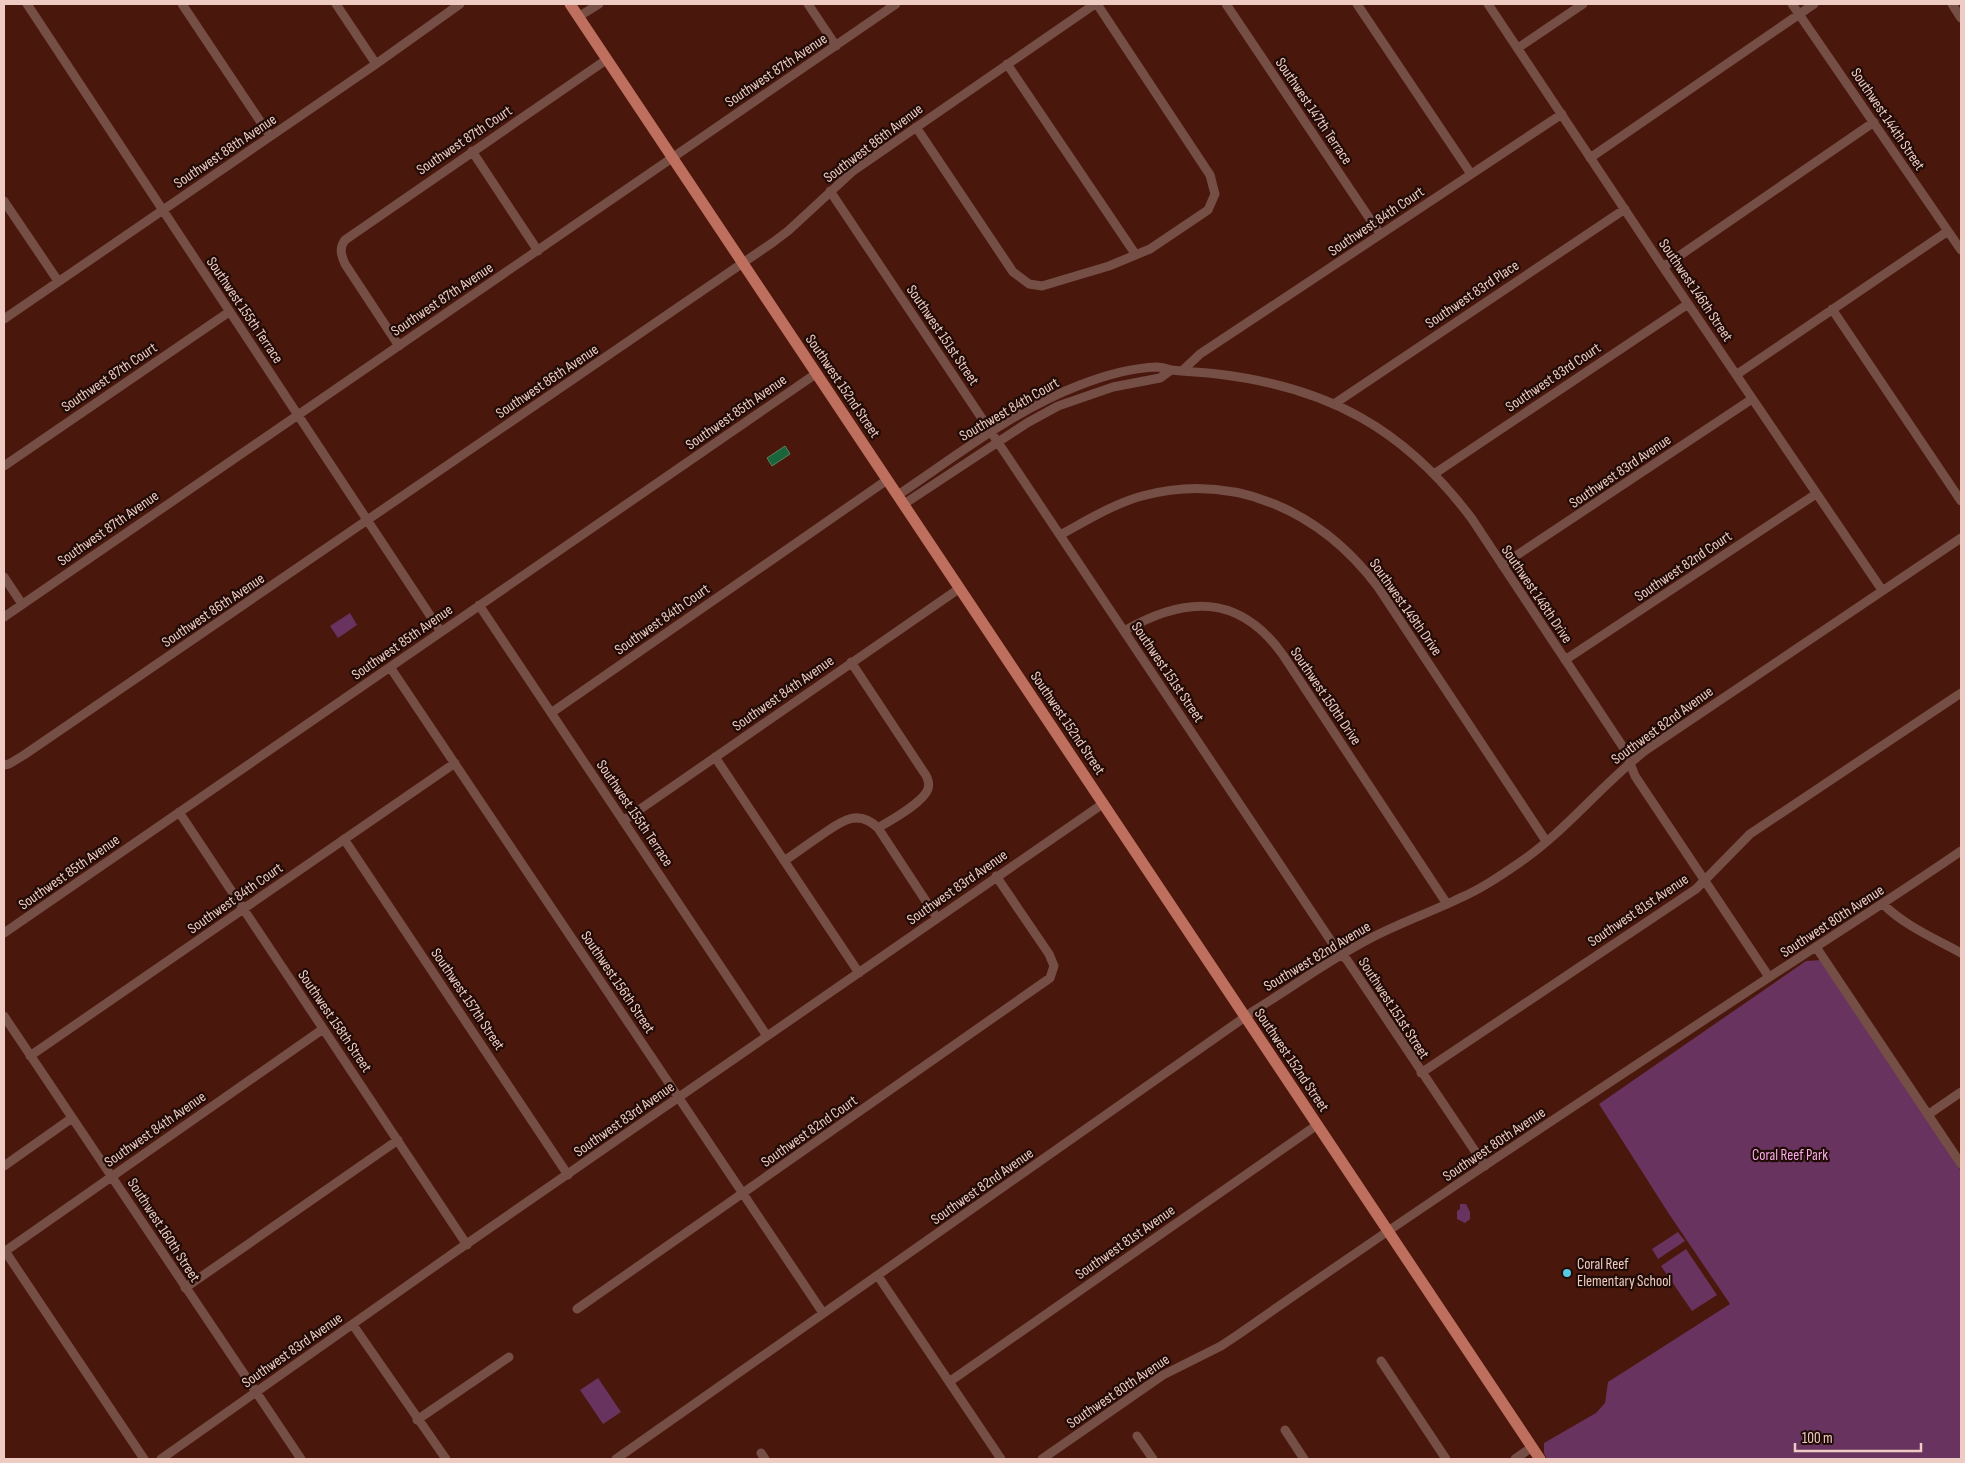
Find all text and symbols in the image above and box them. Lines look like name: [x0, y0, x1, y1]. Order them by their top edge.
street label: Southwest 87th Avenue: [721, 29, 831, 112]
street label: Southwest 147th Terrace: [1271, 54, 1356, 168]
street label: Southwest 144th Street: [1846, 64, 1929, 174]
street label: Southwest 86th Avenue: [820, 100, 927, 187]
street label: Southwest 87th Court: [413, 101, 516, 179]
street label: Southwest 88th Avenue: [170, 110, 280, 193]
street label: Southwest 84th Court: [1325, 182, 1428, 261]
street label: Southwest 146th Street: [1654, 235, 1737, 346]
street label: Southwest 155th Terrace: [202, 253, 287, 367]
street label: Southwest 83rd Place: [1422, 256, 1523, 333]
street label: Southwest 87th Avenue: [387, 258, 497, 341]
street label: Southwest 151st Street: [902, 281, 983, 390]
street label: Southwest 152nd Street: [801, 331, 884, 442]
street label: Southwest 87th Court: [58, 338, 161, 416]
street label: Southwest 83rd Court: [1502, 338, 1605, 416]
street label: Southwest 86th Avenue: [492, 340, 602, 423]
street label: Southwest 85th Avenue: [682, 370, 791, 454]
street label: Southwest 84th Court: [956, 373, 1063, 446]
street label: Southwest 83rd Avenue: [1566, 430, 1675, 513]
street label: Southwest 87th Avenue: [54, 486, 163, 570]
street label: Southwest 82nd Court: [1631, 527, 1736, 606]
street label: Southwest 148th Drive: [1497, 542, 1576, 647]
street label: Southwest 149th Drive: [1365, 555, 1446, 660]
street label: Southwest 86th Avenue: [158, 569, 268, 652]
street label: Southwest 84th Court: [611, 579, 714, 659]
street label: Southwest 85th Avenue: [348, 600, 457, 684]
street label: Southwest 151st Street: [1127, 618, 1208, 727]
street label: Southwest 150th Drive: [1286, 644, 1365, 749]
street label: Southwest 84th Avenue: [729, 651, 838, 736]
street label: Southwest 152nd Street: [1026, 668, 1109, 779]
street label: Southwest 82nd Avenue: [1608, 682, 1717, 769]
street label: Southwest 155th Terrace: [592, 756, 677, 870]
street label: Southwest 85th Avenue: [15, 830, 124, 914]
street label: Southwest 83rd Avenue: [903, 846, 1011, 929]
street label: Southwest 84th Court: [184, 858, 287, 938]
street label: Southwest 81st Avenue: [1584, 870, 1692, 951]
street label: Southwest 80th Avenue: [1777, 881, 1888, 962]
street label: Southwest 82nd Avenue: [1260, 917, 1374, 996]
street label: Southwest 156th Street: [576, 927, 659, 1037]
street label: Southwest 157th Street: [426, 945, 509, 1054]
street label: Southwest 151st Street: [1354, 954, 1434, 1063]
street label: Southwest 158th Street: [293, 966, 376, 1076]
street label: Southwest 152nd Street: [1250, 1005, 1333, 1116]
street label: Southwest 83rd Avenue: [570, 1078, 678, 1161]
street label: Southwest 84th Avenue: [101, 1087, 210, 1172]
street label: Southwest 82nd Court: [757, 1091, 862, 1172]
street label: Southwest 80th Avenue: [1439, 1103, 1549, 1186]
street label: Southwest 82nd Avenue: [927, 1144, 1037, 1229]
park label: Coral Reef Park: [1752, 1146, 1828, 1165]
street label: Southwest 160th Street: [123, 1175, 205, 1286]
street label: Southwest 81st Avenue: [1072, 1201, 1179, 1284]
place label: Coral Reef Elementary School: [1577, 1255, 1671, 1291]
marker: Coral Reef Elementary School: [1561, 1267, 1573, 1279]
street label: Southwest 83rd Avenue: [238, 1309, 346, 1392]
street label: Southwest 80th Avenue: [1063, 1350, 1173, 1433]
scale bar: [1795, 1420, 1921, 1452]
text: 100 m: [1802, 1429, 1833, 1448]

